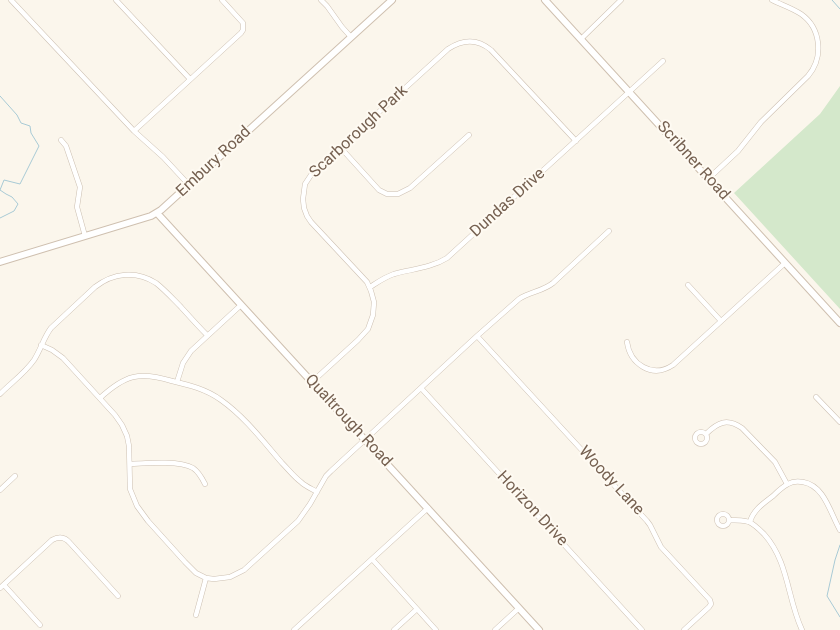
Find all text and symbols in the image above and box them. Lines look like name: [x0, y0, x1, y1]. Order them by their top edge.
street label: Scarborough Park: [306, 82, 412, 182]
street label: Scribner Road: [653, 118, 733, 204]
street label: Embury Road: [173, 123, 255, 201]
street label: Dundas Drive: [467, 164, 549, 242]
street label: Qualtrough Road: [300, 371, 396, 471]
street label: Woody Lane: [574, 442, 648, 520]
street label: Horizon Drive: [492, 468, 572, 550]

